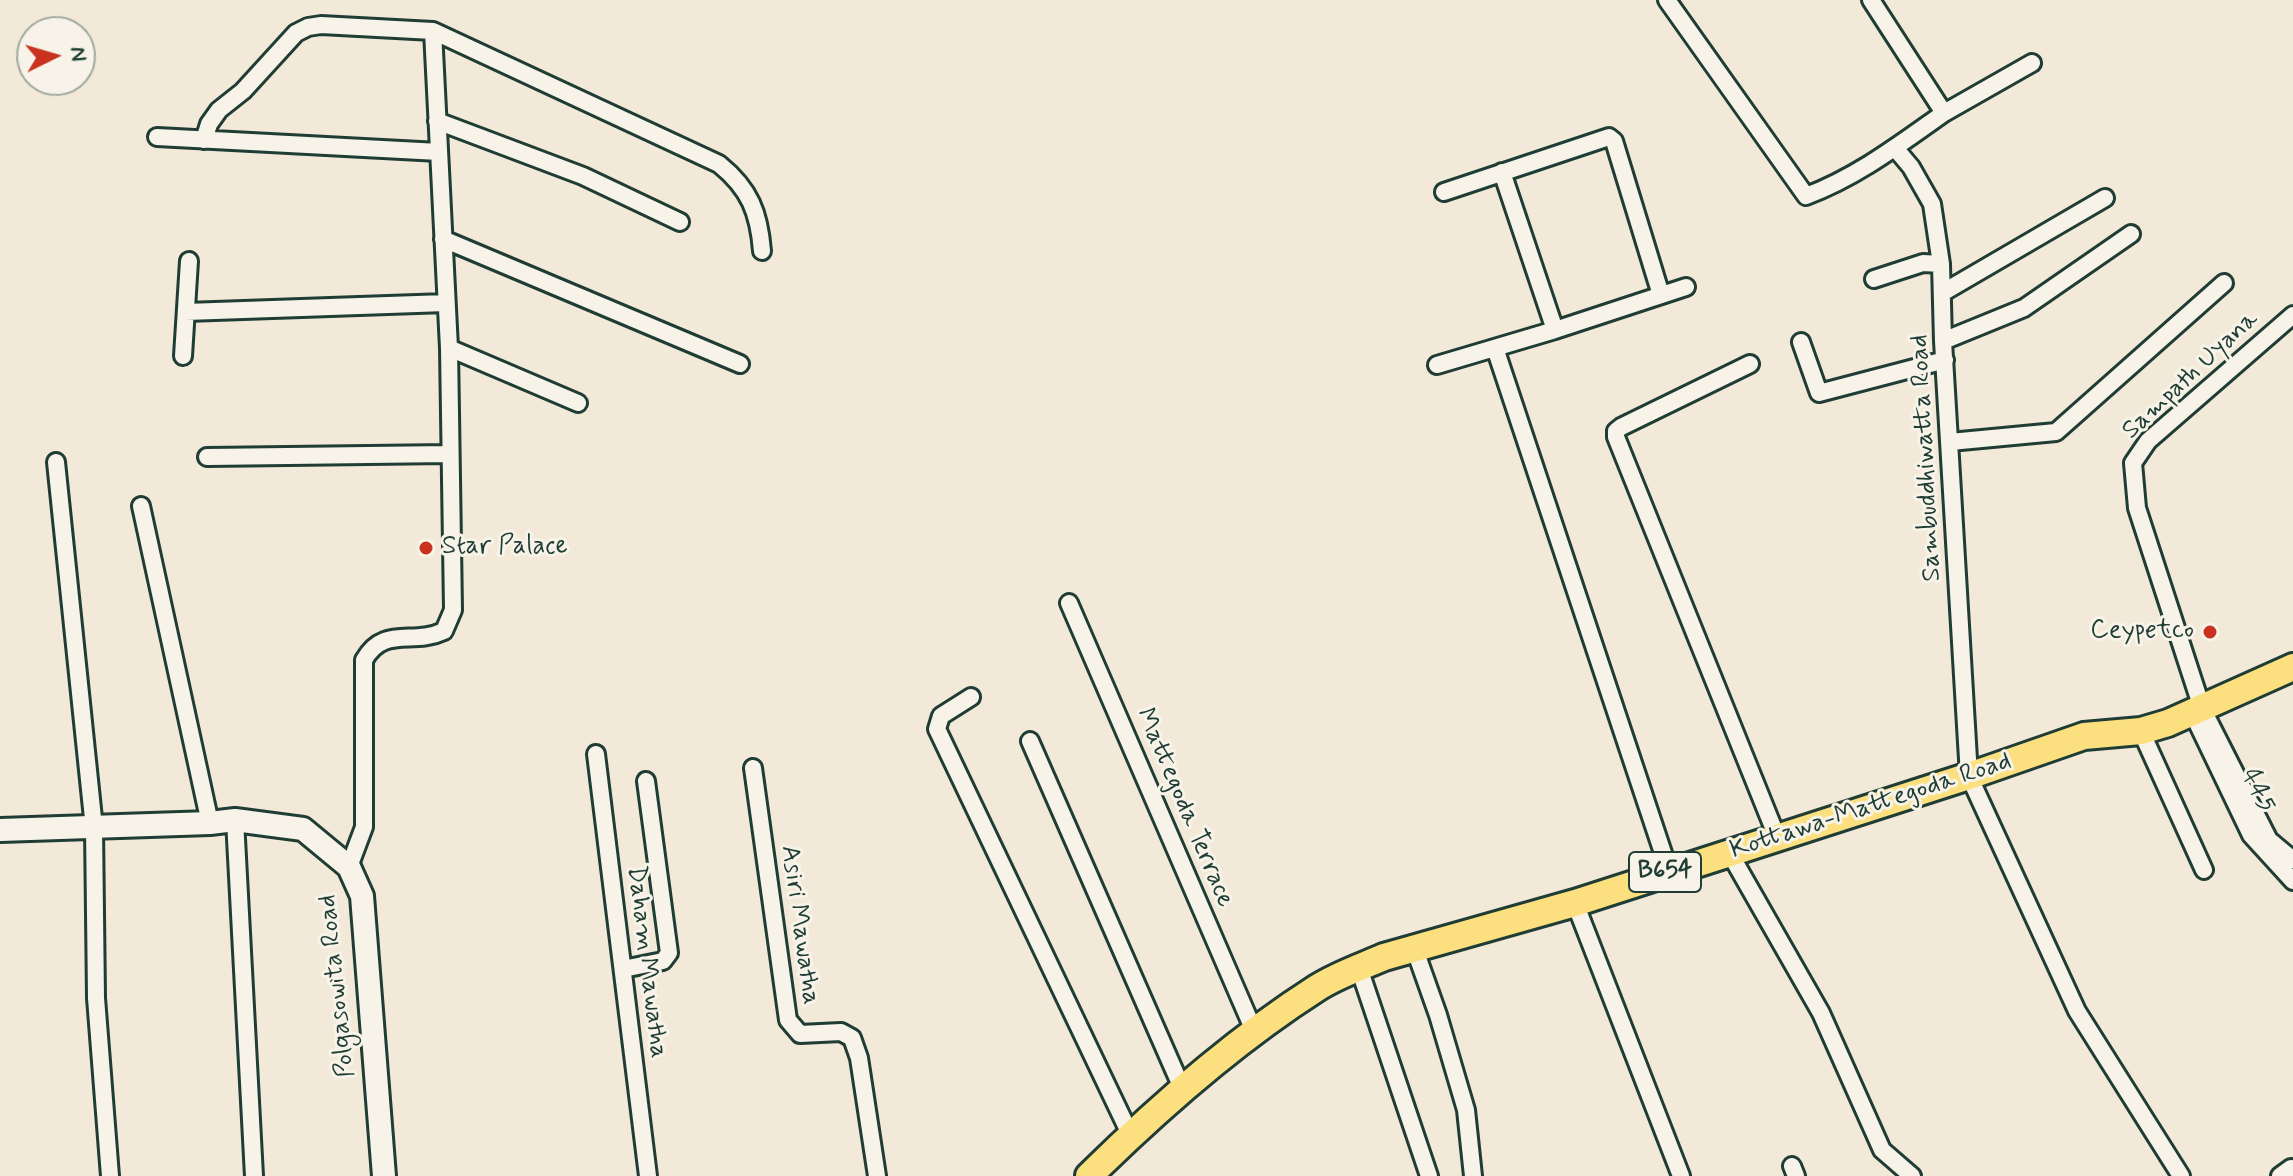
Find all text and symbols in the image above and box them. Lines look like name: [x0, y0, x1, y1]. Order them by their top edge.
north arrow: [16, 16, 96, 96]
text: N: [63, 46, 93, 63]
street label: Sampath Uyana: [2116, 305, 2266, 447]
street label: Sambuddhiwatta Road: [1905, 334, 1949, 582]
place label: Star Palace: [442, 532, 568, 564]
marker: Star Palace: [417, 539, 435, 557]
place label: Ceypetco: [2090, 616, 2194, 648]
marker: Ceypetco: [2201, 623, 2219, 641]
street label: Mattegoda Terrace: [1128, 704, 1240, 912]
street label: Kottawa-Mattegoda Road: [1726, 747, 2016, 867]
street label: 445: [2233, 764, 2281, 818]
street label: Asiri Mawatha: [772, 843, 826, 1007]
road number: B654: [1629, 852, 1701, 892]
street label: Daham Mawatha: [619, 864, 673, 1060]
street label: Polgasowita Road: [313, 893, 363, 1079]

